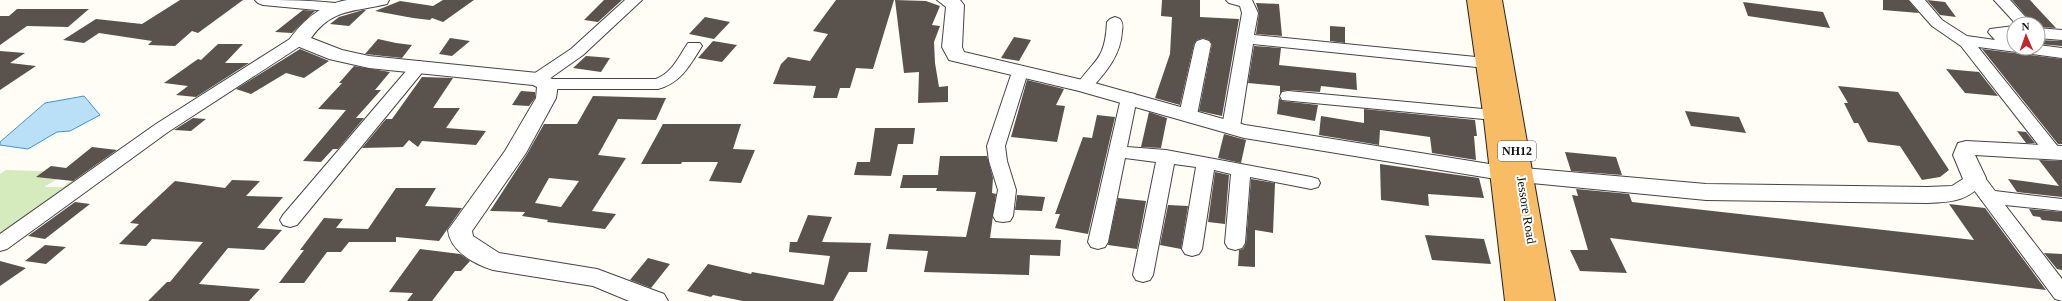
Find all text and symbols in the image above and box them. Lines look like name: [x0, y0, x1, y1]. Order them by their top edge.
north arrow: [2006, 16, 2046, 56]
text: N: [2021, 20, 2030, 32]
road number: NH12: [1498, 141, 1536, 161]
street label: Jessore Road: [1514, 175, 1539, 245]

